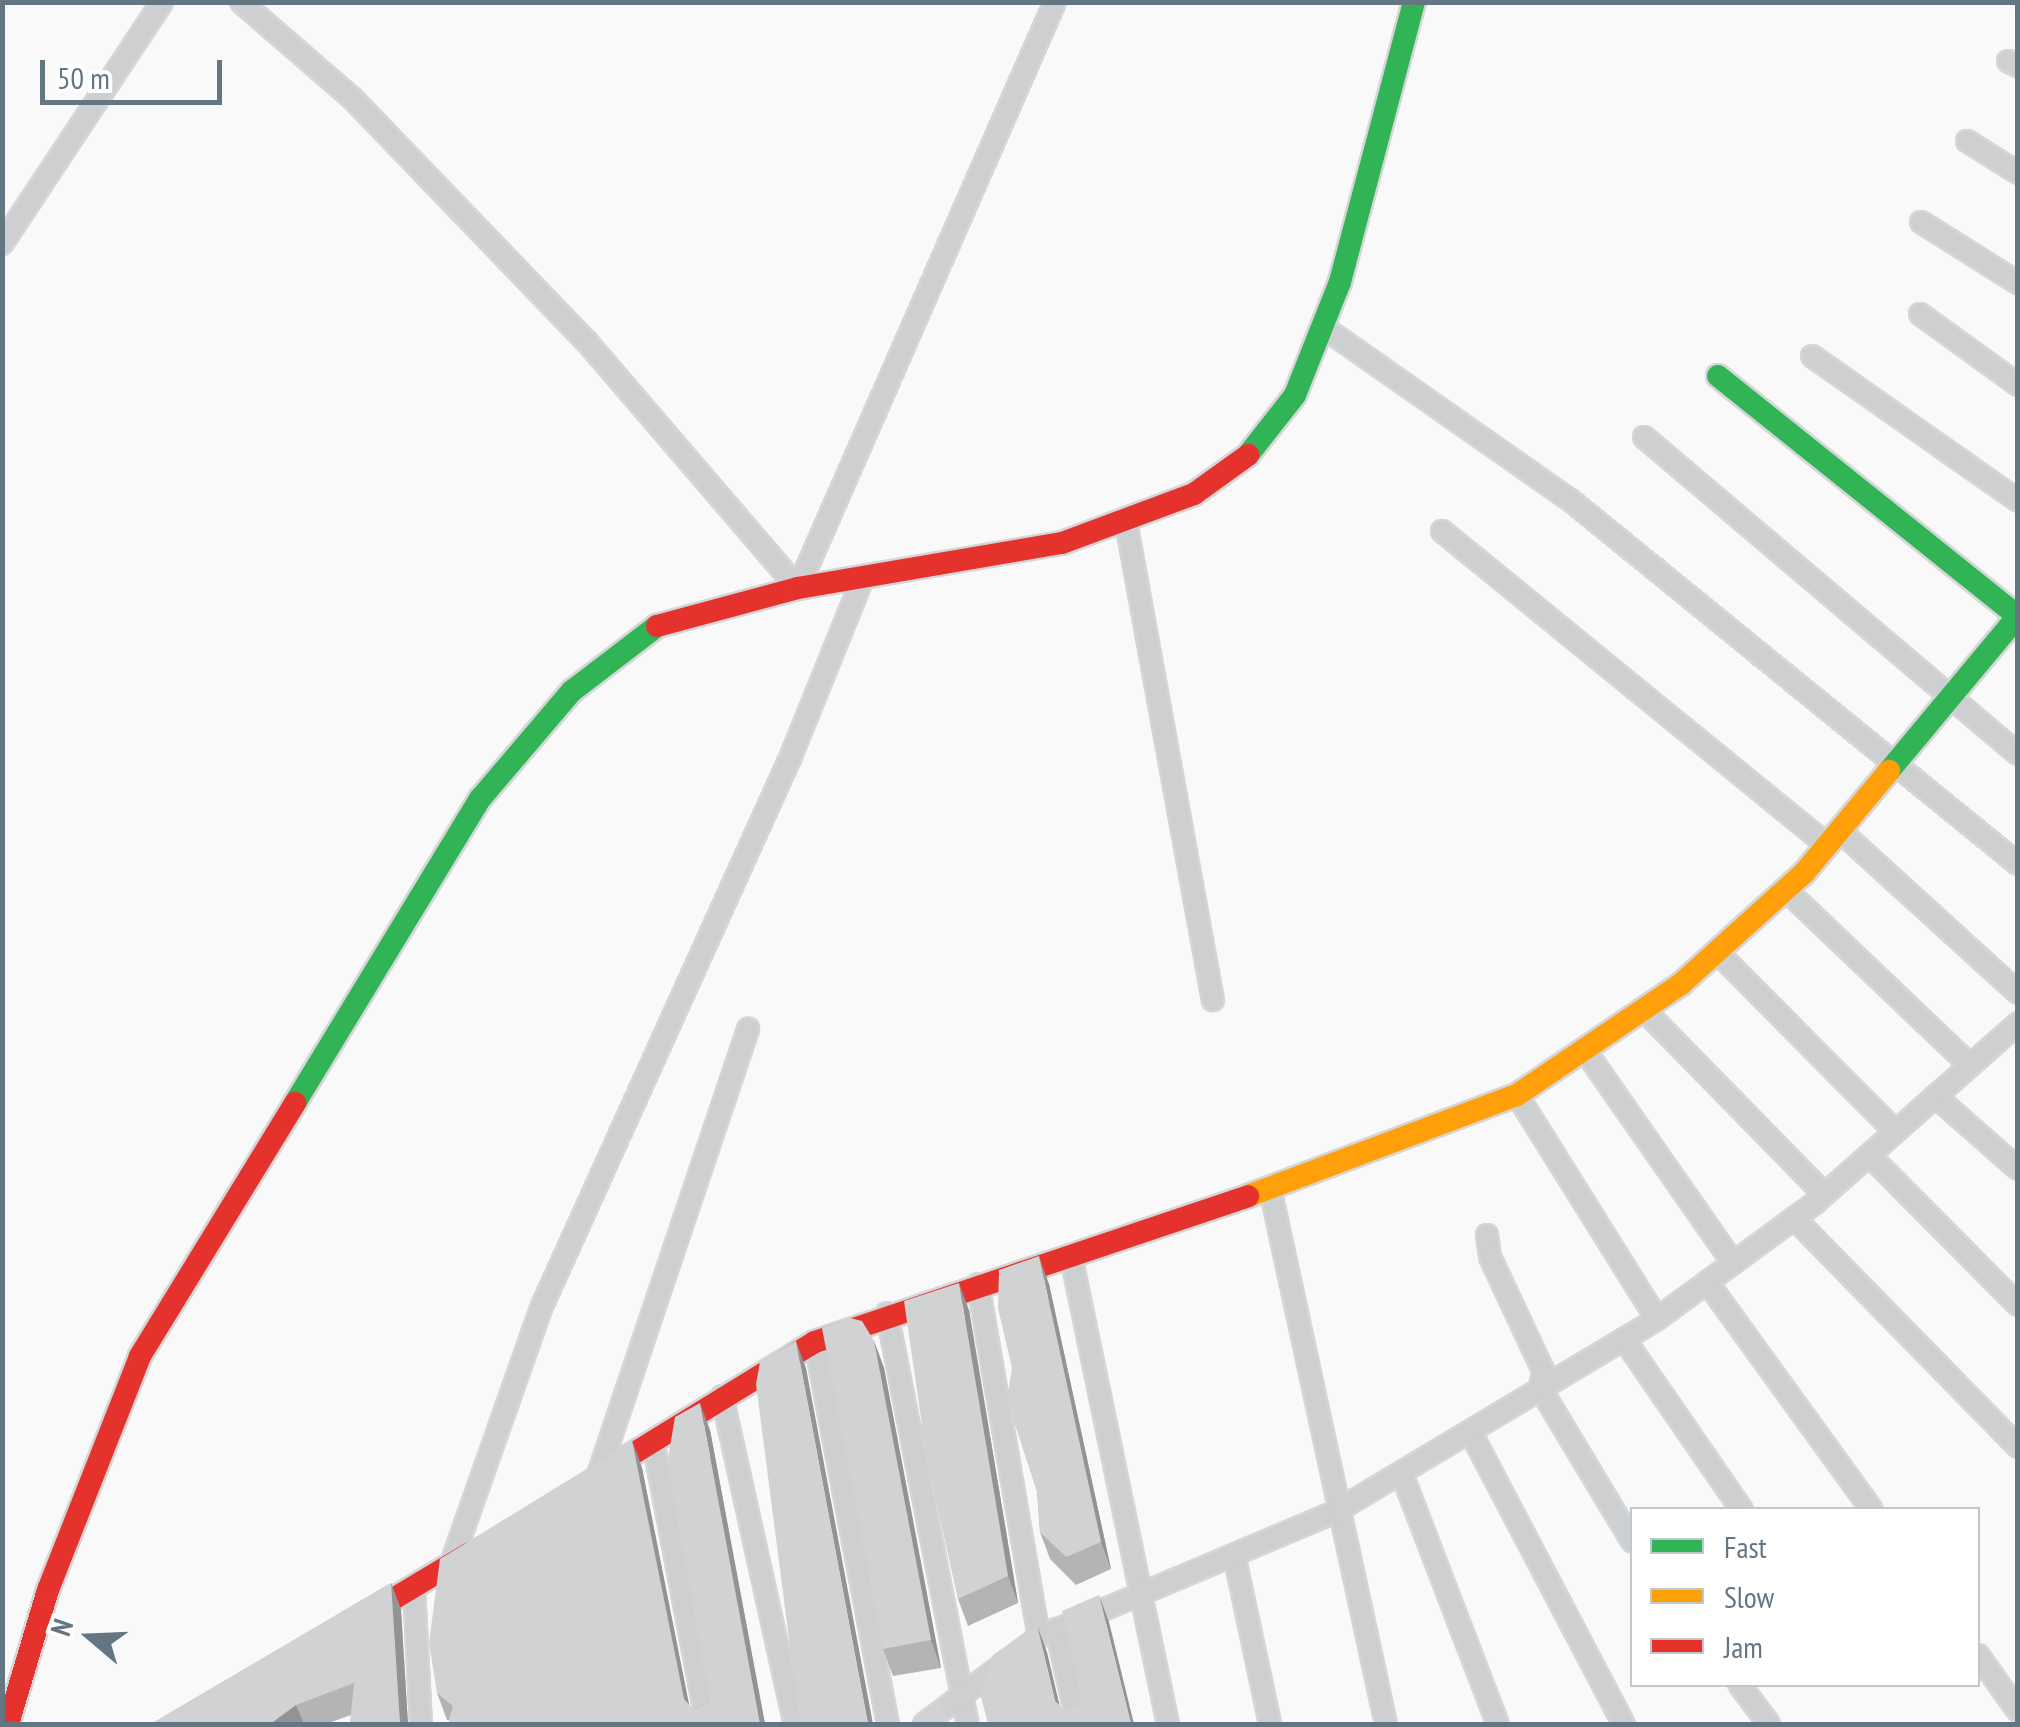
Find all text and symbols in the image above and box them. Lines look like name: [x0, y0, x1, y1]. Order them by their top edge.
scale bar: [45, 40, 228, 102]
text: 50 m: [57, 58, 110, 97]
legend: [1630, 1507, 1980, 1687]
text: Fast: [1724, 1527, 1767, 1566]
text: Slow: [1724, 1577, 1774, 1616]
north arrow: [40, 1587, 140, 1687]
text: N: [41, 1614, 81, 1640]
text: Jam: [1724, 1627, 1763, 1666]

